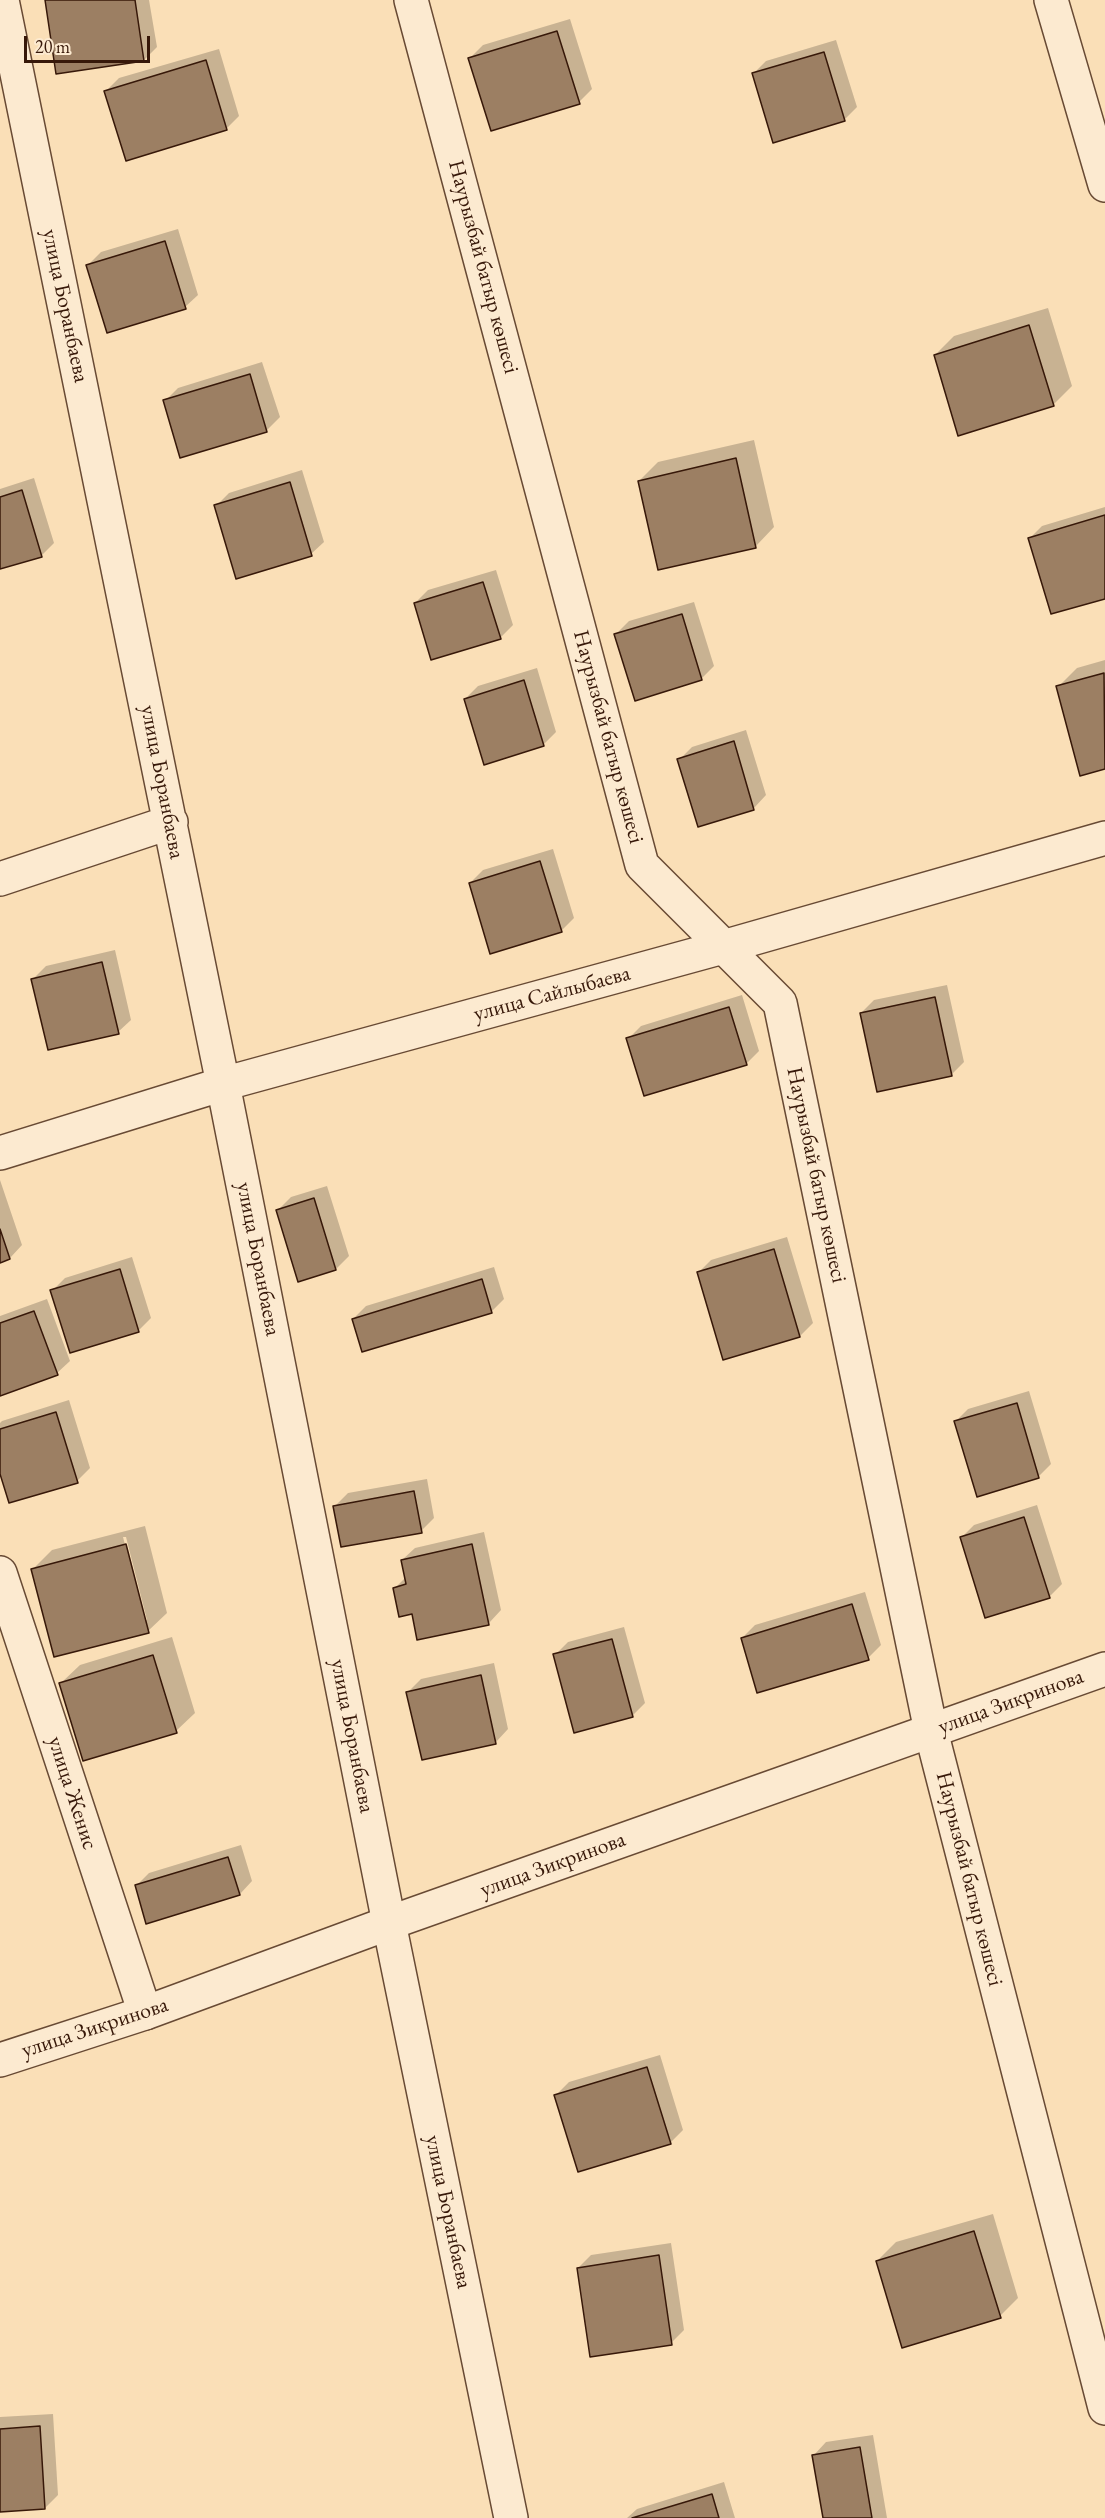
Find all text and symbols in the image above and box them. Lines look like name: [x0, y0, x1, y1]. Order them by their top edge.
scale bar: [27, 24, 153, 62]
text: 20 m: [35, 35, 70, 58]
street label: Наурызбай батыр көшесі: [442, 157, 524, 377]
street label: улица Боранбаева: [36, 227, 94, 385]
street label: Наурызбай батыр көшесі: [567, 627, 649, 847]
street label: улица Боранбаева: [134, 703, 190, 861]
street label: улица Сайлыбаева: [471, 960, 633, 1028]
street label: Наурызбай батыр көшесі: [780, 1065, 852, 1285]
street label: улица Боранбаева: [230, 1180, 286, 1338]
street label: улица Боранбаева: [324, 1657, 380, 1815]
street label: улица Зикринова: [935, 1663, 1087, 1741]
street label: улица Женис: [41, 1733, 103, 1853]
street label: Наурызбай батыр көшесі: [930, 1769, 1008, 1989]
street label: улица Зикринова: [477, 1826, 629, 1904]
street label: улица Зикринова: [18, 1992, 172, 2064]
street label: улица Боранбаева: [419, 2133, 477, 2291]

